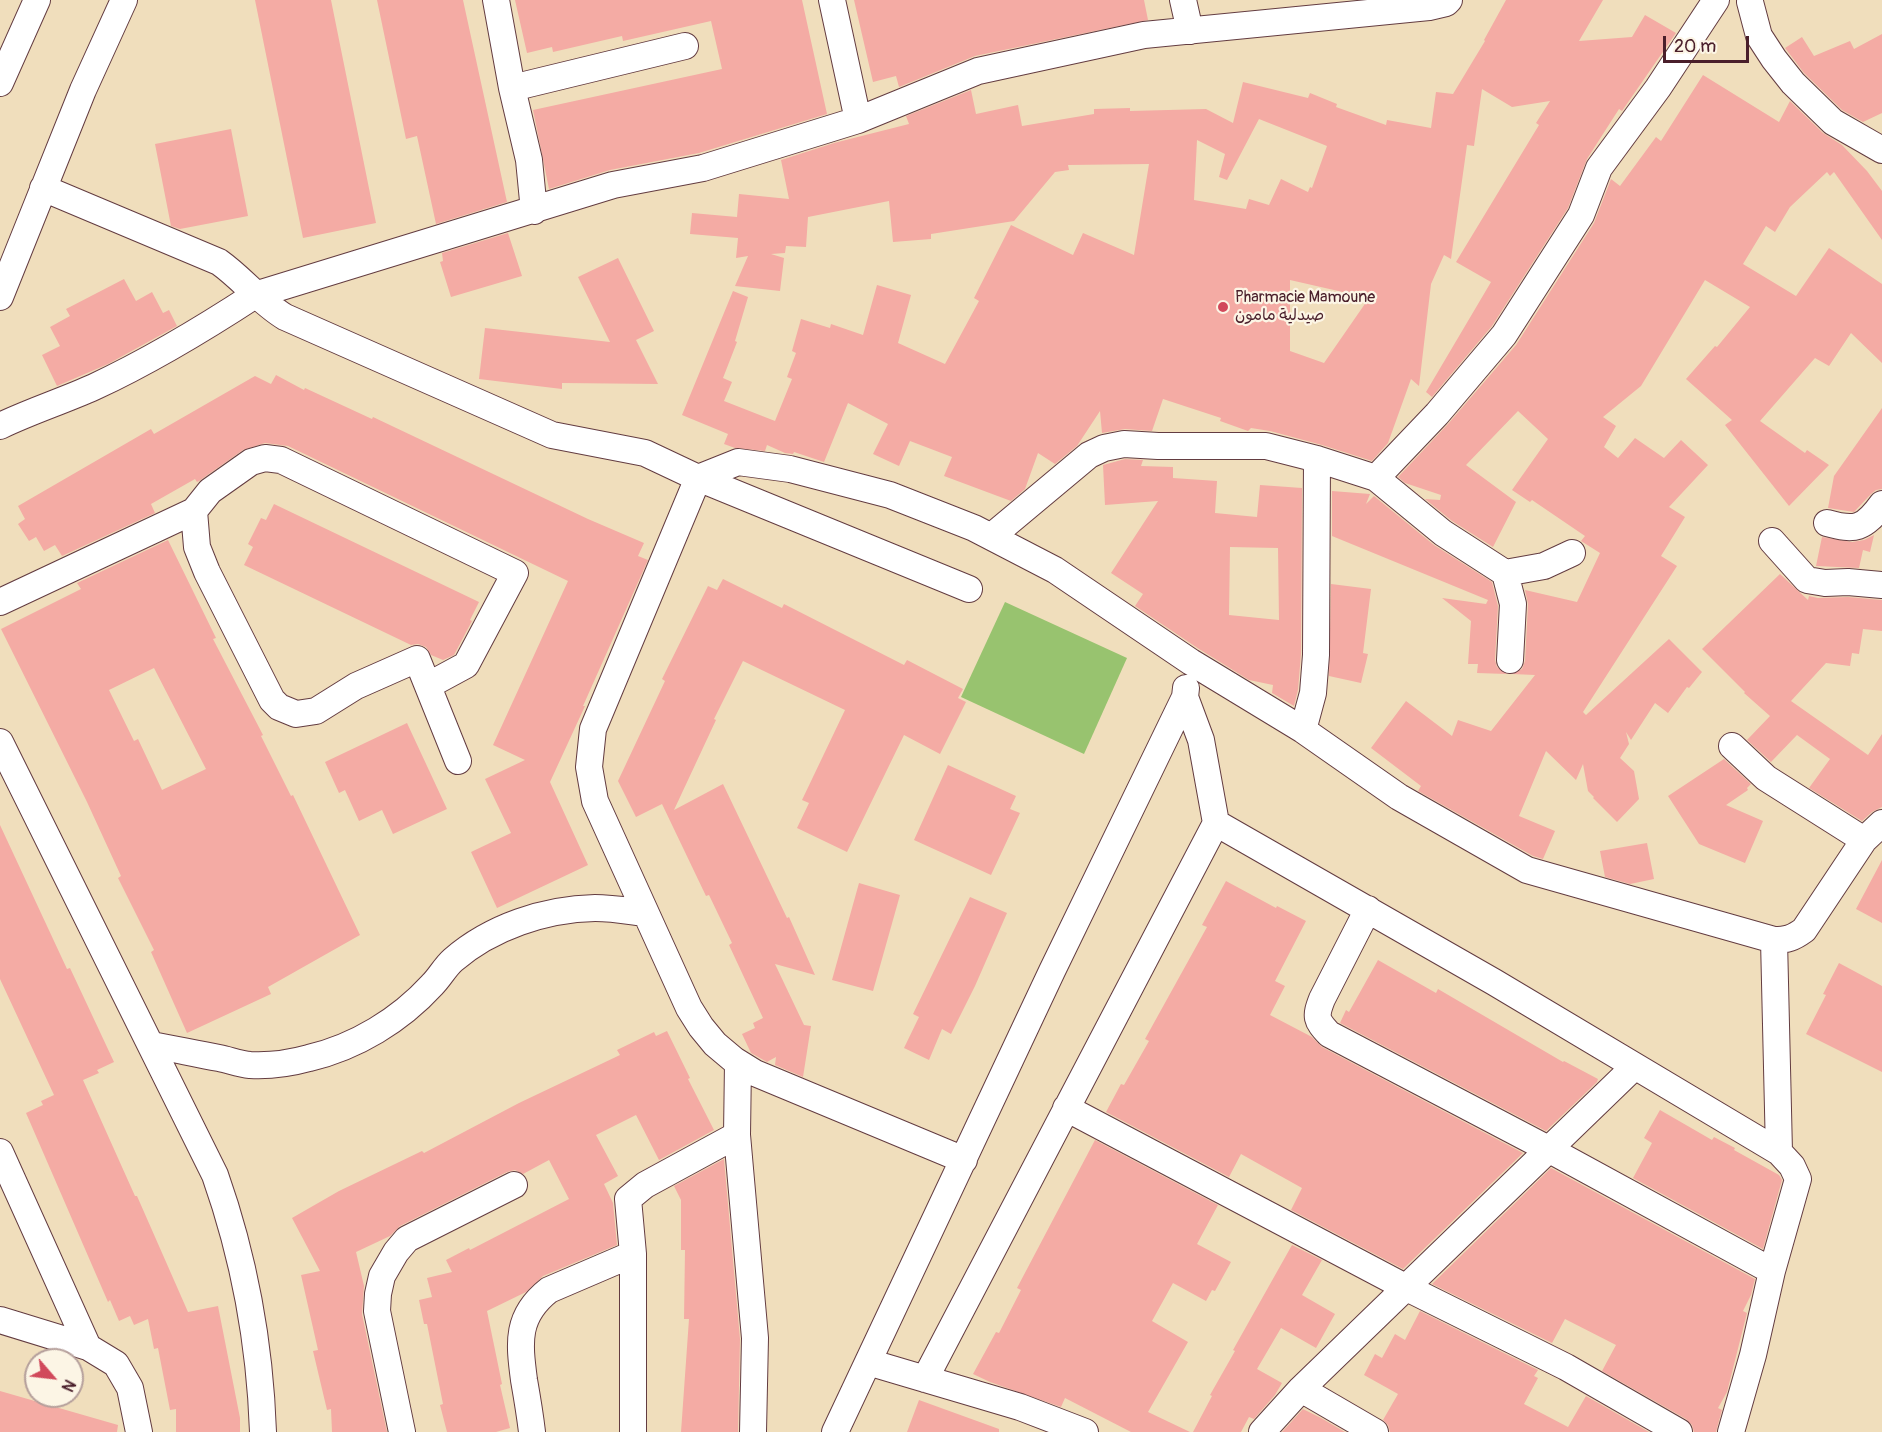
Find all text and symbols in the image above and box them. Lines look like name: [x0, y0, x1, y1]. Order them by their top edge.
scale bar: [1666, 24, 1752, 62]
text: 20 m: [1674, 35, 1716, 58]
place label: Pharmacie Mamoune صيدلية مامون: [1235, 288, 1375, 326]
marker: Pharmacie Mamoune صيدلية مامون: [1216, 300, 1230, 314]
north arrow: [24, 1348, 84, 1408]
text: N: [57, 1376, 80, 1395]

